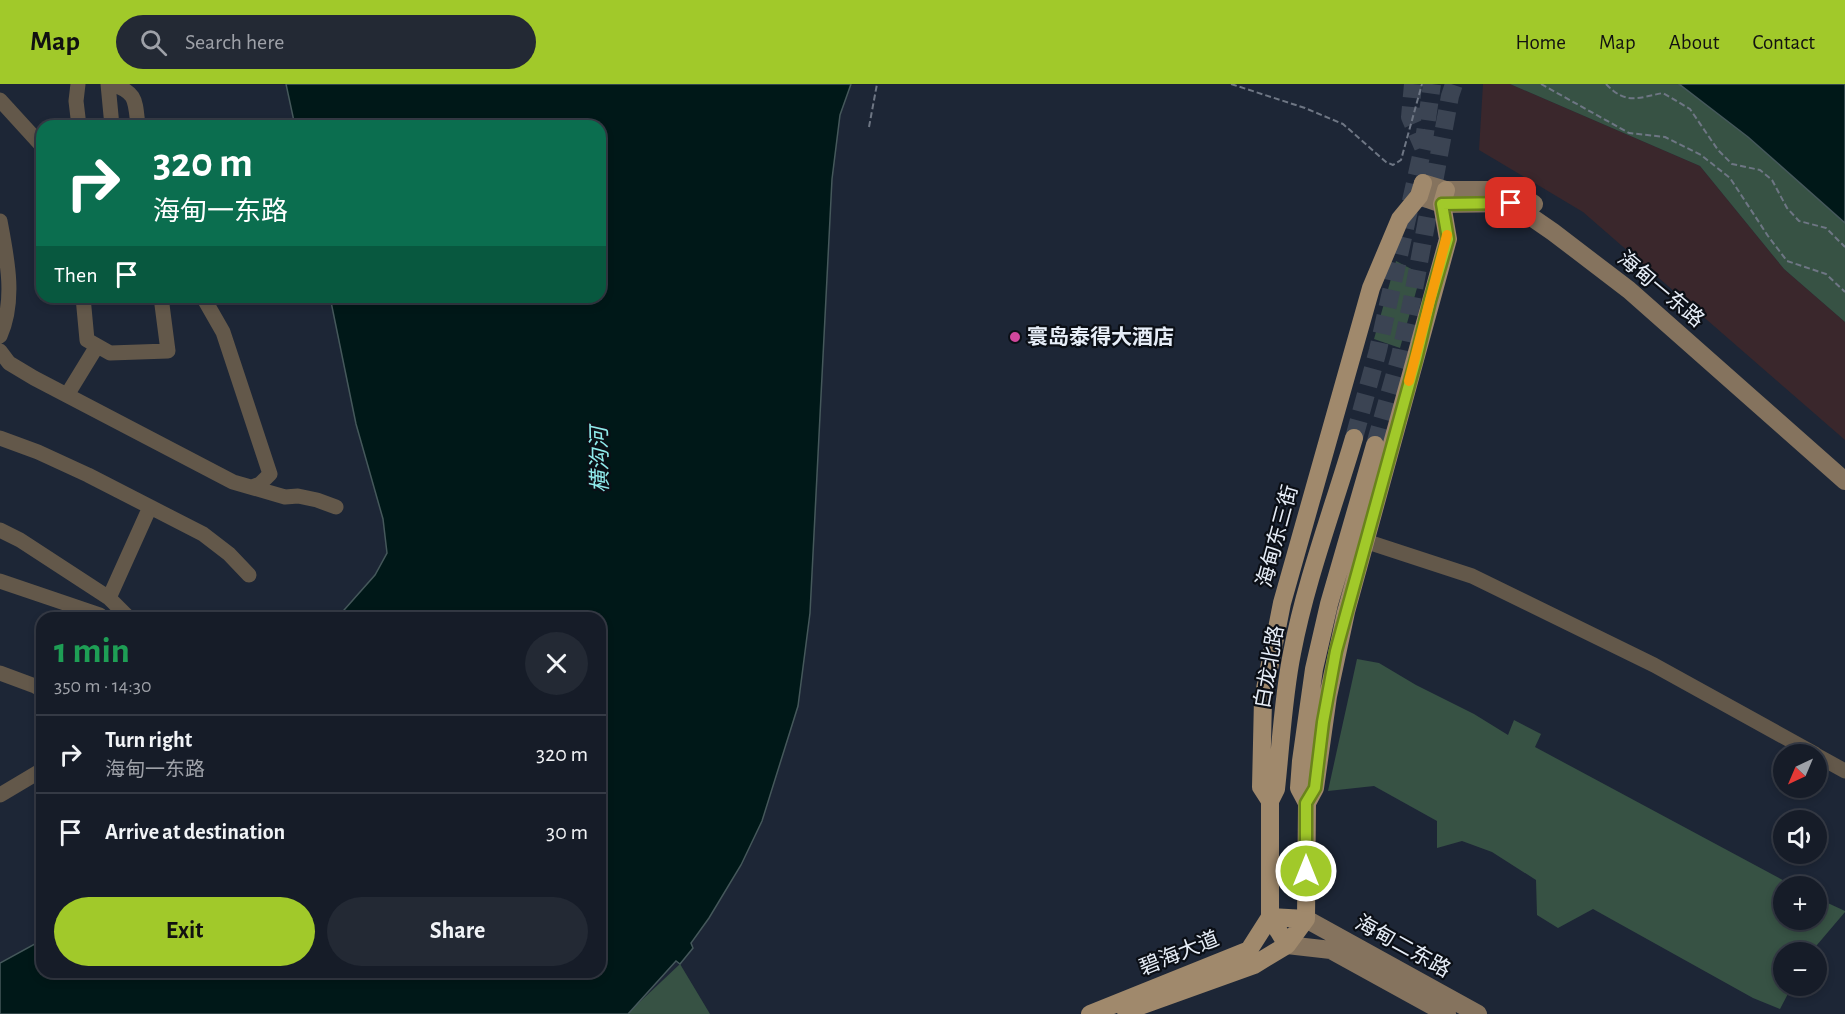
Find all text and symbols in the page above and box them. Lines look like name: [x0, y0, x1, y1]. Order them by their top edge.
search box: [116, 15, 536, 69]
icon: search: [137, 26, 170, 59]
text: Map: [30, 28, 80, 56]
text: Search here: [185, 31, 284, 53]
text: Home: [1515, 32, 1566, 53]
text: Map: [1599, 32, 1636, 53]
text: About: [1669, 32, 1719, 53]
text: Contact: [1752, 32, 1815, 53]
text: 320 m: [153, 142, 253, 184]
icon: right: [54, 144, 132, 222]
pin: [1485, 177, 1536, 228]
icon: arrive: [1494, 186, 1527, 219]
text: 海甸一东路: [153, 198, 288, 225]
street label: 海甸一东路: [1614, 247, 1708, 331]
icon: arrive: [110, 258, 143, 291]
text: Then: [54, 264, 98, 286]
place label: 寰岛泰得大酒店: [1027, 325, 1174, 348]
marker: 寰岛泰得大酒店: [1008, 330, 1022, 344]
water label: 横沟河: [587, 423, 612, 493]
street label: 海甸东三街: [1253, 482, 1301, 590]
street label: 白龙北路: [1251, 624, 1287, 710]
button: close: [525, 632, 588, 695]
text: 1 min: [54, 633, 130, 669]
text: 350 m · 14:30: [54, 676, 152, 696]
text: Turn right: [105, 729, 192, 751]
icon: right: [54, 738, 87, 771]
text: 320 m: [536, 743, 588, 765]
north arrow: [1773, 744, 1827, 798]
map controls: [1773, 744, 1827, 996]
text: 海甸一东路: [105, 760, 205, 780]
button: sound: [1773, 810, 1827, 864]
icon: arrive: [54, 816, 87, 849]
text: Arrive at destination: [105, 821, 285, 843]
text: 30 m: [546, 821, 588, 843]
position arrow: [1274, 839, 1338, 903]
button: +: [1773, 876, 1827, 930]
button: Exit: [54, 897, 315, 966]
button: Share: [327, 897, 588, 966]
street label: 海甸二东路: [1352, 911, 1454, 981]
street label: 碧海大道: [1136, 927, 1222, 979]
button: −: [1773, 942, 1827, 996]

